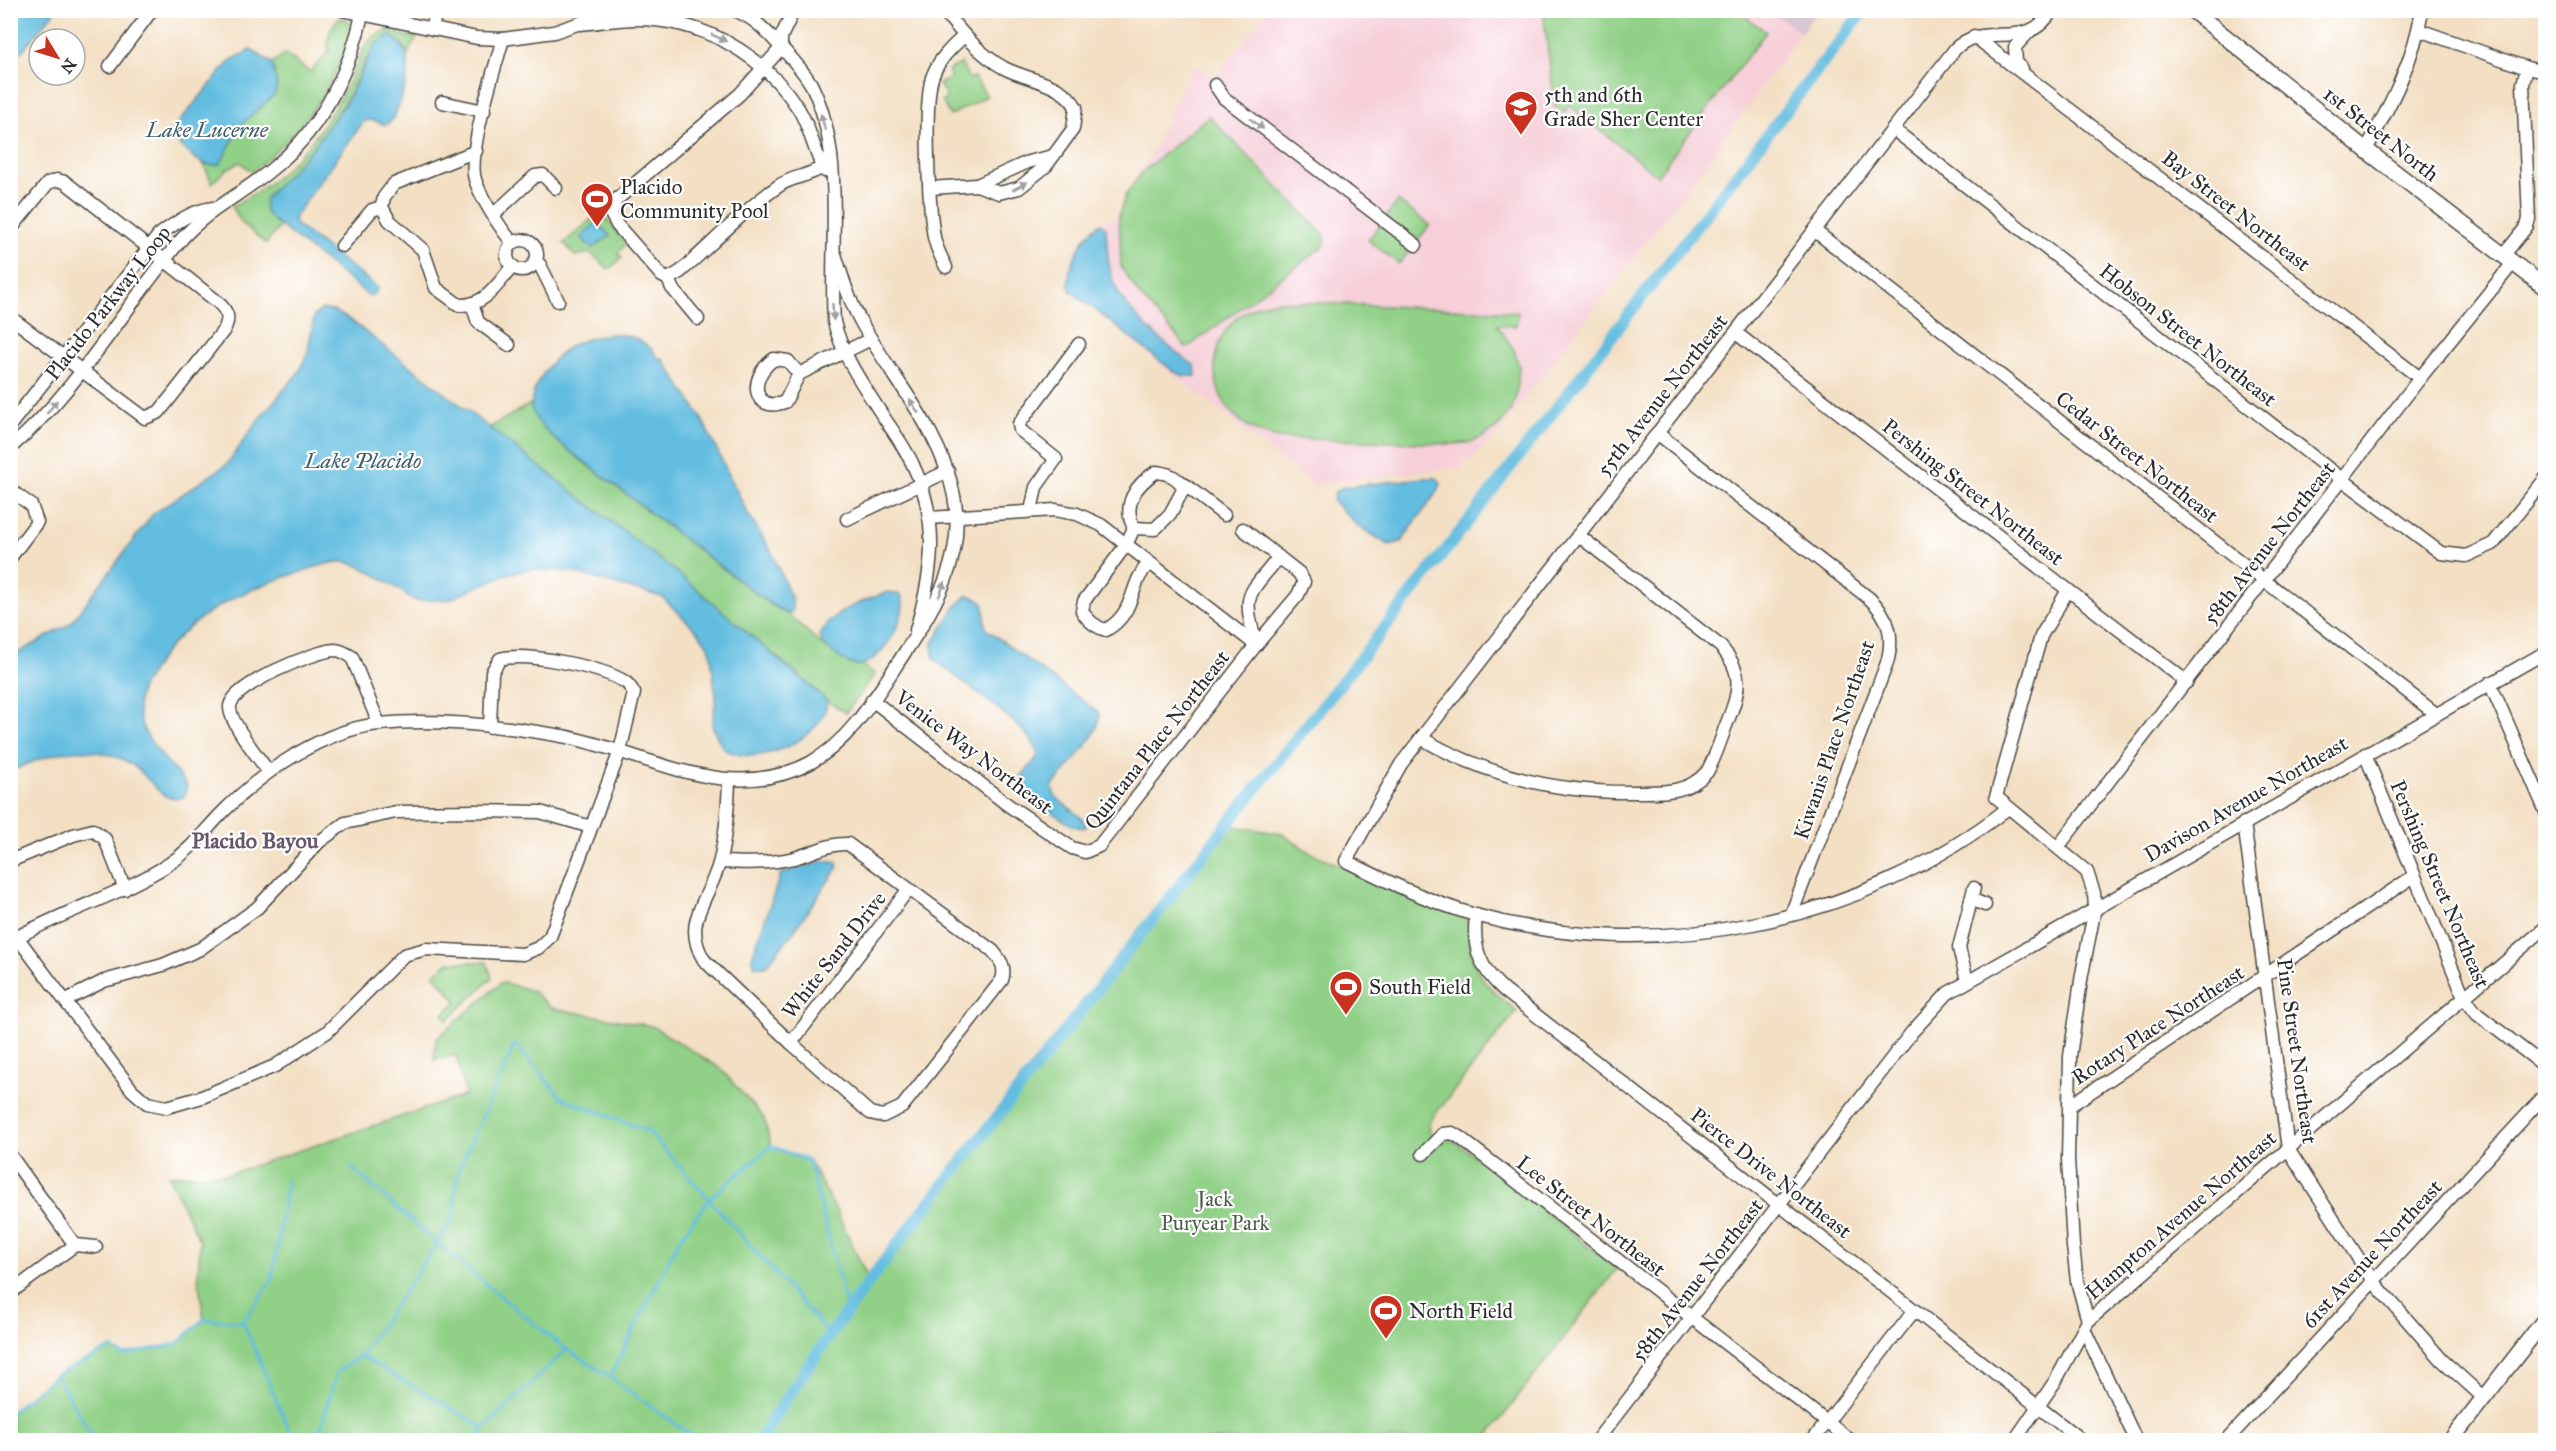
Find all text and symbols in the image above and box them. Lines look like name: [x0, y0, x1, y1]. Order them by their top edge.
north arrow: [27, 27, 87, 87]
one-way arrow: [710, 34, 727, 43]
text: N: [57, 55, 80, 77]
street label: 1st Street North: [2318, 81, 2444, 187]
place label: 5th and 6th Grade Sher Center: [1544, 82, 1703, 132]
school or university icon: 5th and 6th Grade Sher Center: [1503, 89, 1539, 136]
one-way arrow: [818, 113, 828, 131]
water label: Lake Lucerne: [145, 116, 269, 143]
one-way arrow: [1249, 118, 1265, 130]
street label: Bay Street Northeast: [2157, 145, 2316, 277]
place label: Placido Community Pool: [620, 174, 769, 224]
sports icon: Placido Community Pool: [579, 181, 615, 228]
one-way arrow: [1012, 181, 1029, 191]
street label: Placido Parkway Loop: [40, 220, 176, 386]
street label: Hobson Street Northeast: [2094, 258, 2282, 413]
one-way arrow: [828, 303, 838, 322]
street label: 55th Avenue Northeast: [1591, 308, 1734, 481]
street label: Cedar Street Northeast: [2050, 385, 2224, 529]
one-way arrow: [909, 398, 920, 414]
one-way arrow: [45, 399, 58, 415]
street label: Pershing Street Northeast: [1877, 413, 2069, 571]
water label: Lake Placido: [304, 447, 421, 474]
street label: 58th Avenue Northeast: [2197, 456, 2341, 630]
one-way arrow: [937, 580, 947, 598]
street label: Kiwanis Place Northeast: [1788, 637, 1880, 843]
street label: Quintana Place Northeast: [1079, 645, 1235, 835]
street label: Venice Way Northeast: [889, 684, 1058, 820]
street label: Davison Avenue Northeast: [2140, 730, 2353, 868]
street label: Pershing Street Northeast: [2384, 776, 2496, 992]
district label: Placido Bayou: [192, 827, 319, 854]
street label: White Sand Drive: [776, 886, 892, 1024]
street label: Pine Street Northeast: [2271, 957, 2323, 1146]
street label: Rotary Place Northeast: [2067, 959, 2250, 1090]
sports icon: South Field: [1328, 969, 1364, 1016]
place label: South Field: [1369, 974, 1471, 1000]
street label: Pierce Drive Northeast: [1685, 1102, 1857, 1244]
street label: Hampton Avenue Northeast: [2080, 1125, 2282, 1305]
street label: Lee Street Northeast: [1511, 1150, 1671, 1283]
street label: 61st Avenue Northeast: [2296, 1174, 2448, 1334]
park label: Jack Puryear Park: [1161, 1186, 1270, 1236]
street label: 58th Avenue Northeast: [1625, 1193, 1769, 1367]
sports icon: North Field: [1368, 1293, 1404, 1340]
place label: North Field: [1409, 1298, 1513, 1324]

